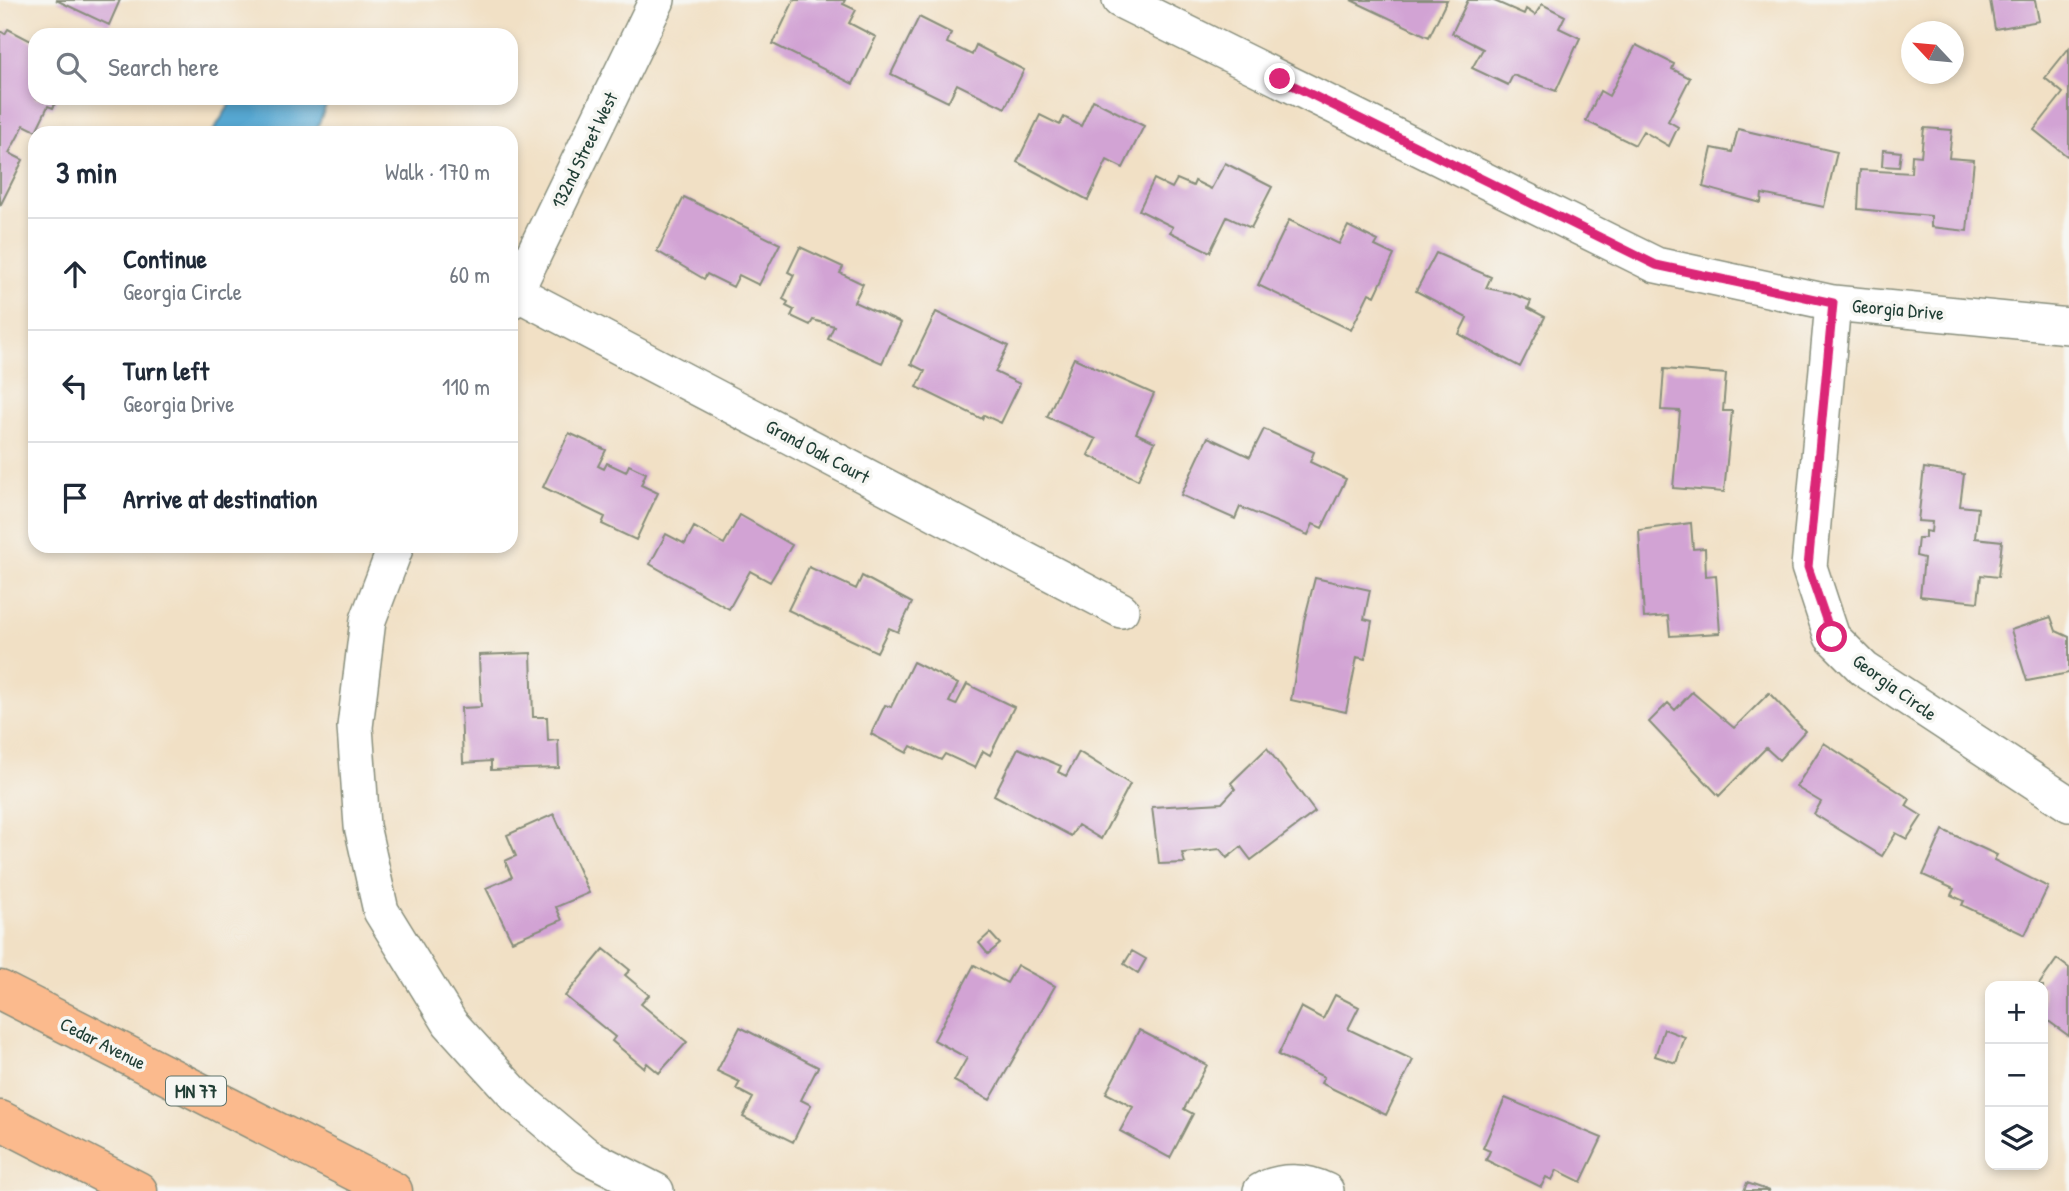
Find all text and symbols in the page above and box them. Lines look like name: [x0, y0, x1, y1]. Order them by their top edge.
north arrow: [1901, 21, 1964, 84]
search box: [28, 28, 518, 105]
icon: search: [52, 48, 90, 86]
text: Search here: [108, 49, 219, 84]
route end: [1264, 63, 1295, 94]
street label: 132nd Street West: [545, 87, 624, 212]
text: 3 min: [56, 152, 117, 192]
text: Walk · 170 m: [385, 156, 490, 187]
text: Continue: [123, 241, 207, 276]
icon: ahead: [56, 255, 94, 293]
text: 60 m: [450, 259, 490, 290]
text: Georgia Circle: [123, 276, 242, 307]
street label: Georgia Drive: [1851, 292, 1945, 326]
text: Turn left: [123, 353, 209, 388]
icon: left: [56, 367, 94, 405]
text: 110 m: [442, 371, 490, 402]
text: Georgia Drive: [123, 388, 234, 419]
street label: Grand Oak Court: [762, 413, 875, 489]
icon: arrive: [56, 479, 94, 517]
text: Arrive at destination: [123, 481, 318, 516]
route start: [1816, 621, 1847, 652]
street label: Georgia Circle: [1848, 648, 1943, 727]
map controls: [1985, 981, 2048, 1170]
button: +: [1985, 981, 2048, 1044]
street label: Cedar Avenue: [56, 1010, 151, 1076]
button: −: [1985, 1044, 2048, 1107]
road number: MN 77: [166, 1076, 226, 1106]
button: layers: [1985, 1107, 2048, 1170]

